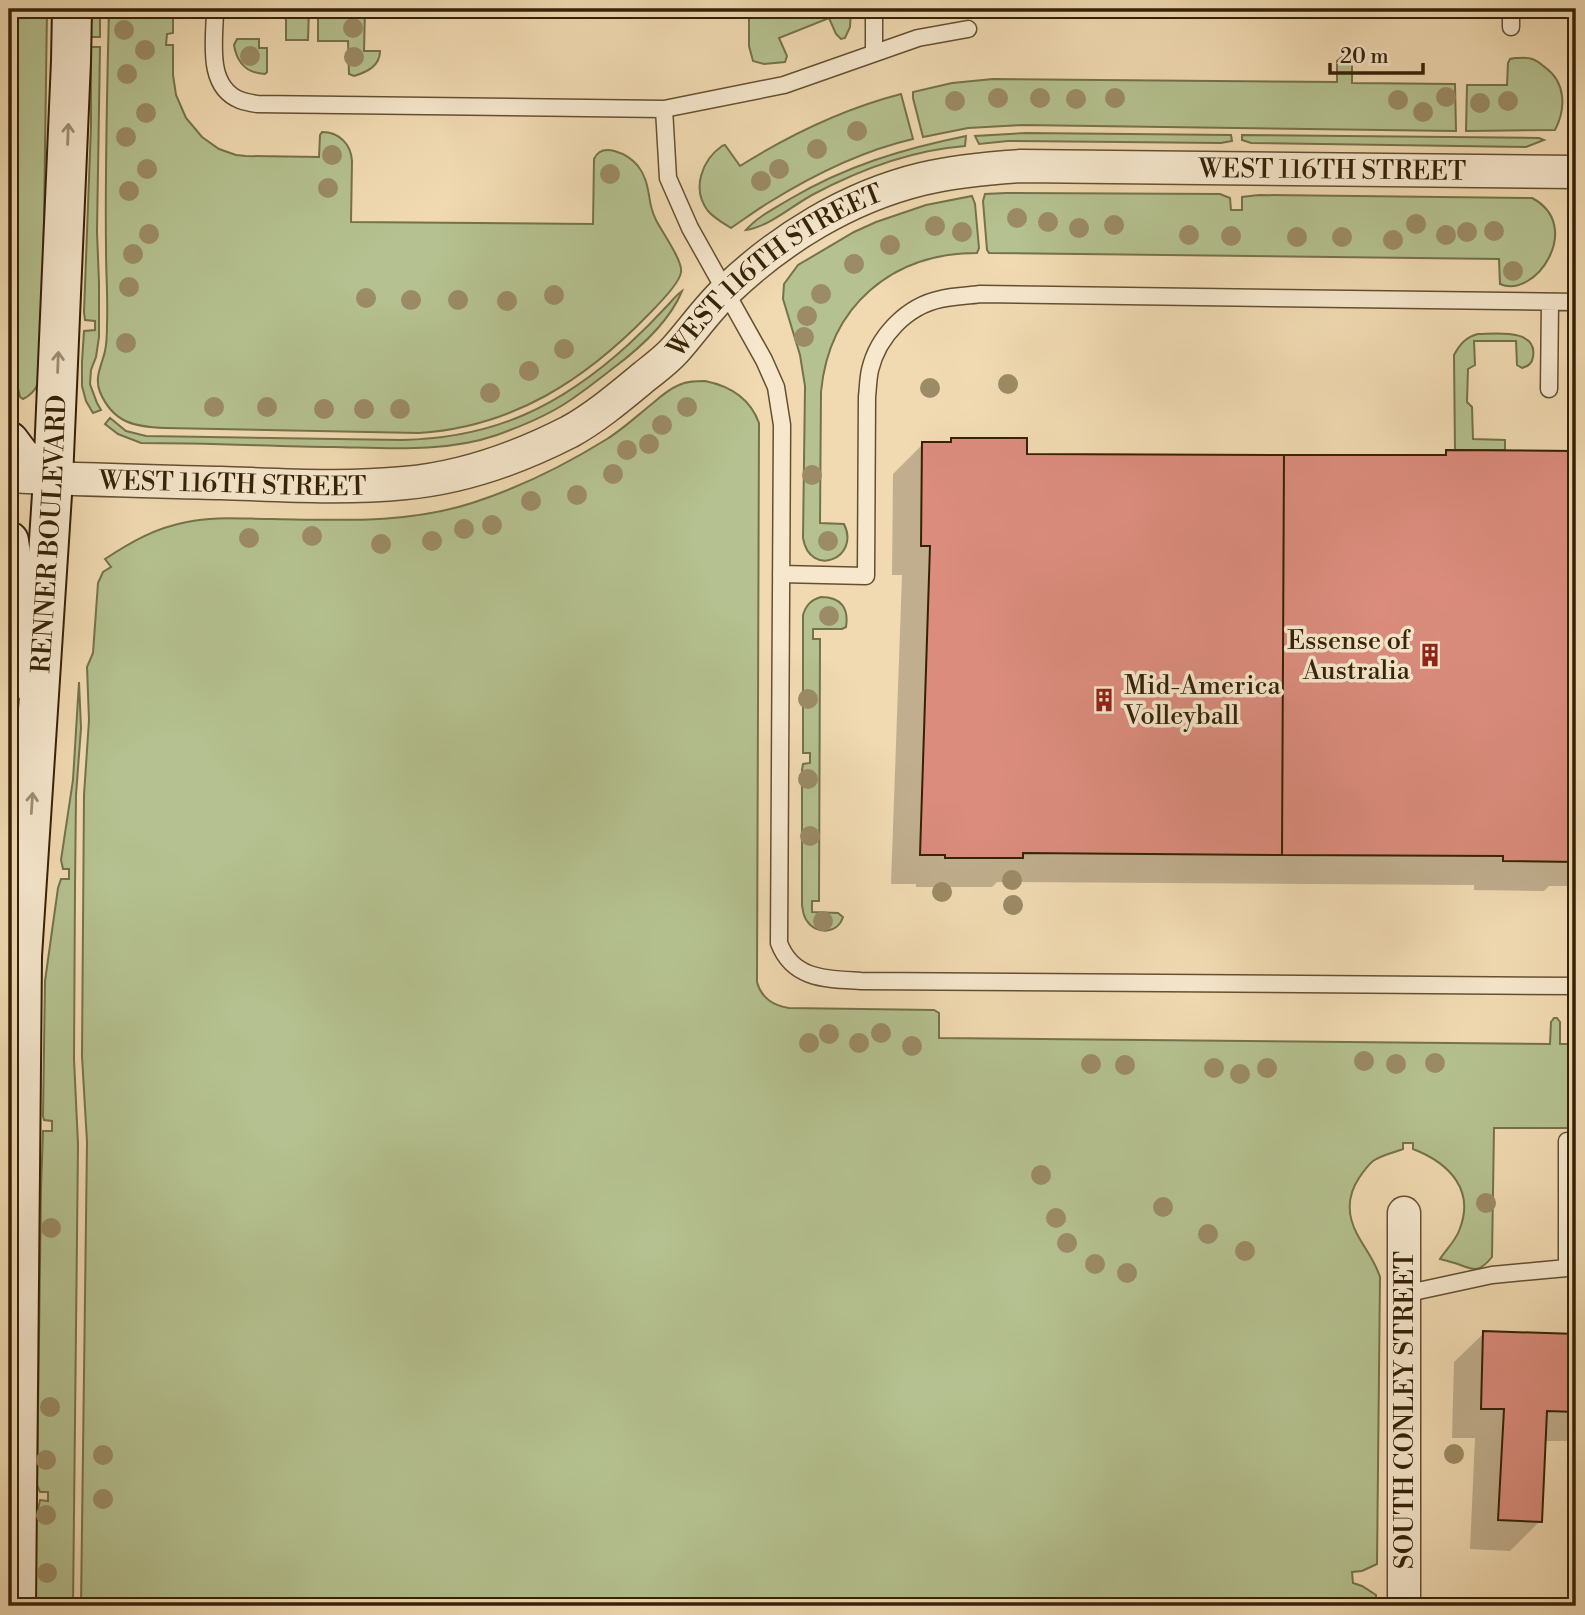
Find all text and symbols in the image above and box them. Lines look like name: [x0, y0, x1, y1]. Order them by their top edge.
scale bar: [1330, 32, 1422, 76]
text: 20 m: [1340, 44, 1389, 70]
one-way arrow: [62, 123, 75, 146]
street label: WEST 116TH STREET: [1197, 153, 1466, 188]
street label: WEST 116TH STREET: [660, 178, 887, 365]
one-way arrow: [52, 350, 65, 373]
street label: RENNER BOULEVARD: [25, 394, 74, 674]
street label: WEST 116TH STREET: [98, 465, 367, 503]
place label: Essense of Australia: [1287, 625, 1412, 687]
building icon: Essense of Australia: [1416, 641, 1444, 669]
place label: Mid-America Volleyball: [1123, 670, 1282, 732]
building icon: Mid-America Volleyball: [1090, 686, 1118, 714]
one-way arrow: [26, 793, 39, 815]
street label: SOUTH CONLEY STREET: [1389, 1251, 1421, 1569]

